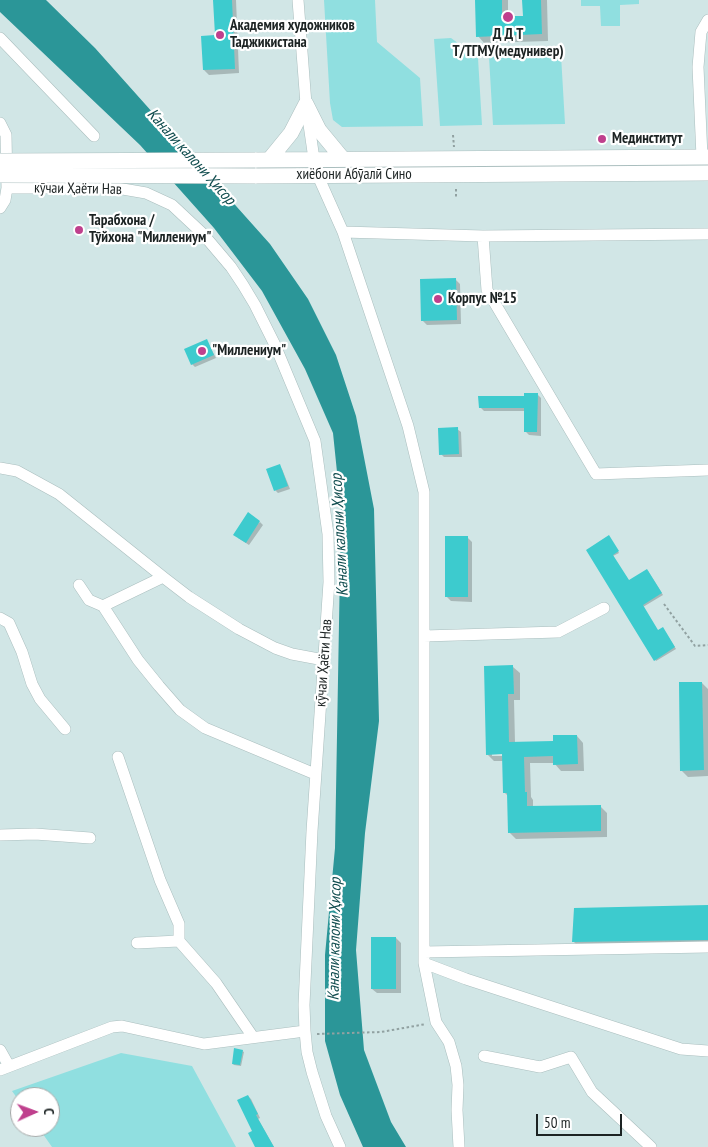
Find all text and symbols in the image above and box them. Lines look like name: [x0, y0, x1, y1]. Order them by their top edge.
marker: Д Д Т Т/ТГМУ(медунивер): [501, 10, 515, 24]
place label: Академия художников Таджикистана: [230, 17, 355, 52]
place label: Д Д Т Т/ТГМУ(медунивер): [452, 26, 564, 61]
marker: Академия художников Таджикистана: [214, 29, 226, 41]
water label: Канали калони Ҳисор: [143, 105, 239, 209]
place label: Мединститут: [612, 130, 682, 148]
marker: Мединститут: [596, 133, 608, 145]
street label: хиёбони Абӯалӣ Сино: [296, 166, 412, 184]
street label: кӯчаи Ҳаёти Нав: [34, 179, 122, 199]
place label: Тарабхона / Тӯйхона "Миллениум": [89, 212, 212, 247]
marker: Тарабхона / Тӯйхона "Миллениум": [73, 224, 85, 236]
place label: Корпус №15: [448, 290, 517, 308]
marker: Корпус №15: [432, 293, 444, 305]
place label: "Миллениум": [212, 342, 286, 360]
marker: "Миллениум": [196, 345, 208, 357]
water label: Канали калони Ҳисор: [327, 473, 353, 597]
street label: кӯчаи Ҳаёти Нав: [312, 619, 336, 707]
water label: Канали калони Ҳисор: [324, 877, 346, 1001]
north arrow: [10, 1087, 60, 1137]
scale bar: [538, 1104, 624, 1136]
text: С: [40, 1108, 58, 1115]
text: 50 m: [544, 1113, 570, 1132]

